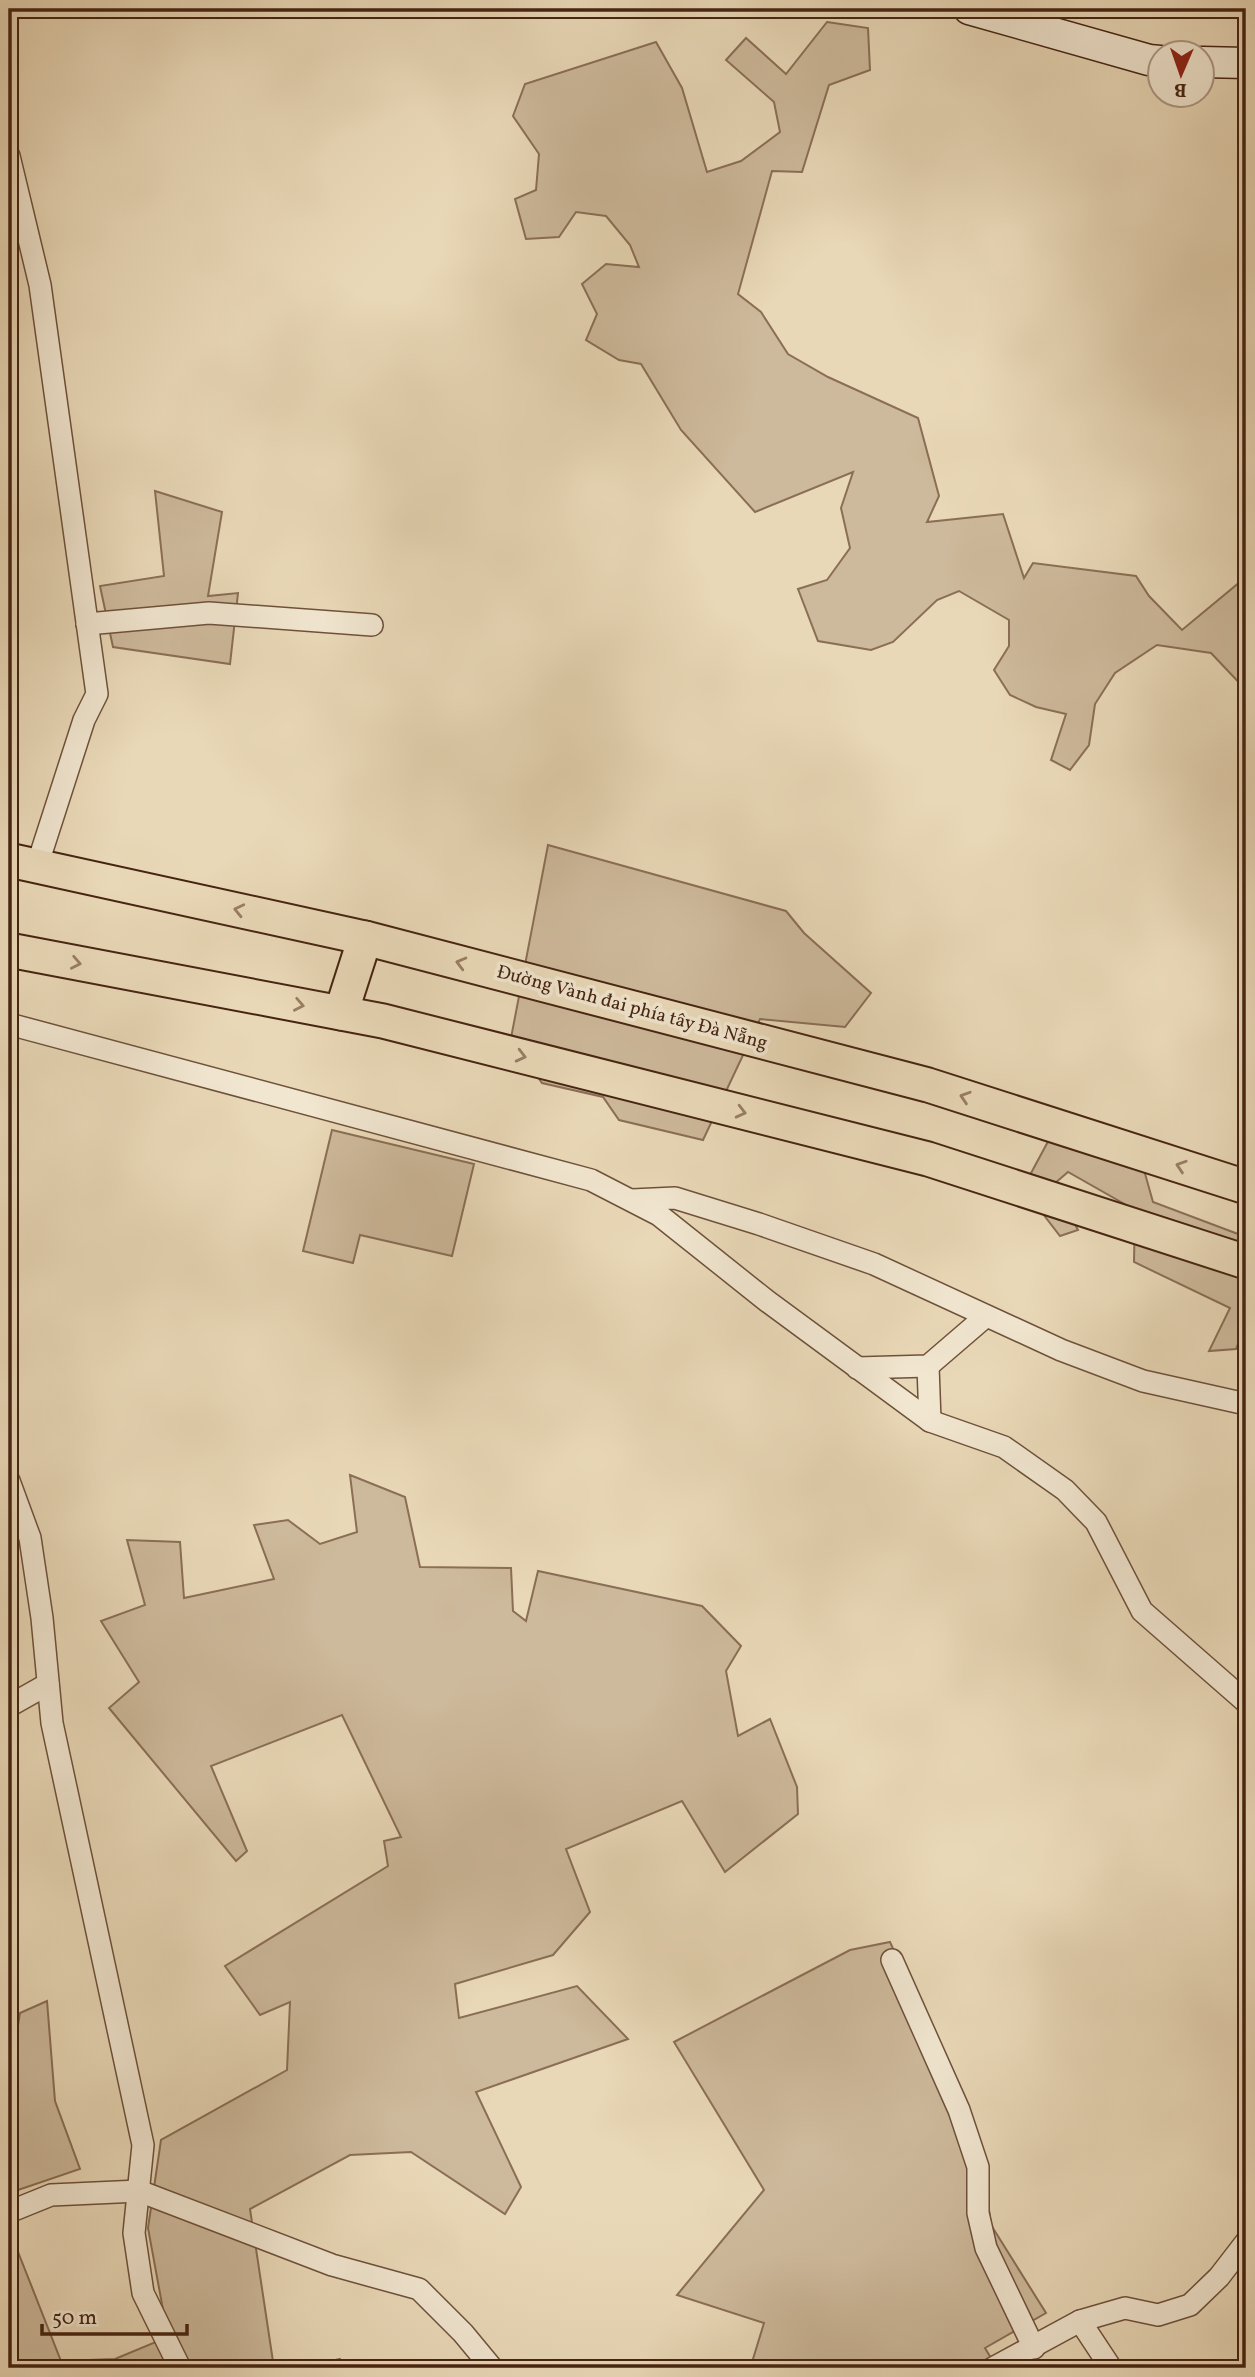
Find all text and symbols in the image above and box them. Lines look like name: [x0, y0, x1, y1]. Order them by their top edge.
north arrow: [1146, 38, 1216, 108]
text: B: [1174, 76, 1187, 102]
one-way arrow: [233, 904, 245, 919]
one-way arrow: [70, 955, 82, 970]
one-way arrow: [455, 957, 467, 971]
street label: Đường Vành đai phía tây Đà Nẵng: [494, 959, 770, 1057]
one-way arrow: [293, 997, 305, 1012]
one-way arrow: [515, 1048, 527, 1062]
one-way arrow: [959, 1090, 971, 1105]
one-way arrow: [735, 1104, 747, 1118]
one-way arrow: [1176, 1160, 1188, 1174]
scale bar: [42, 2293, 187, 2337]
text: 50 m: [52, 2304, 97, 2333]

